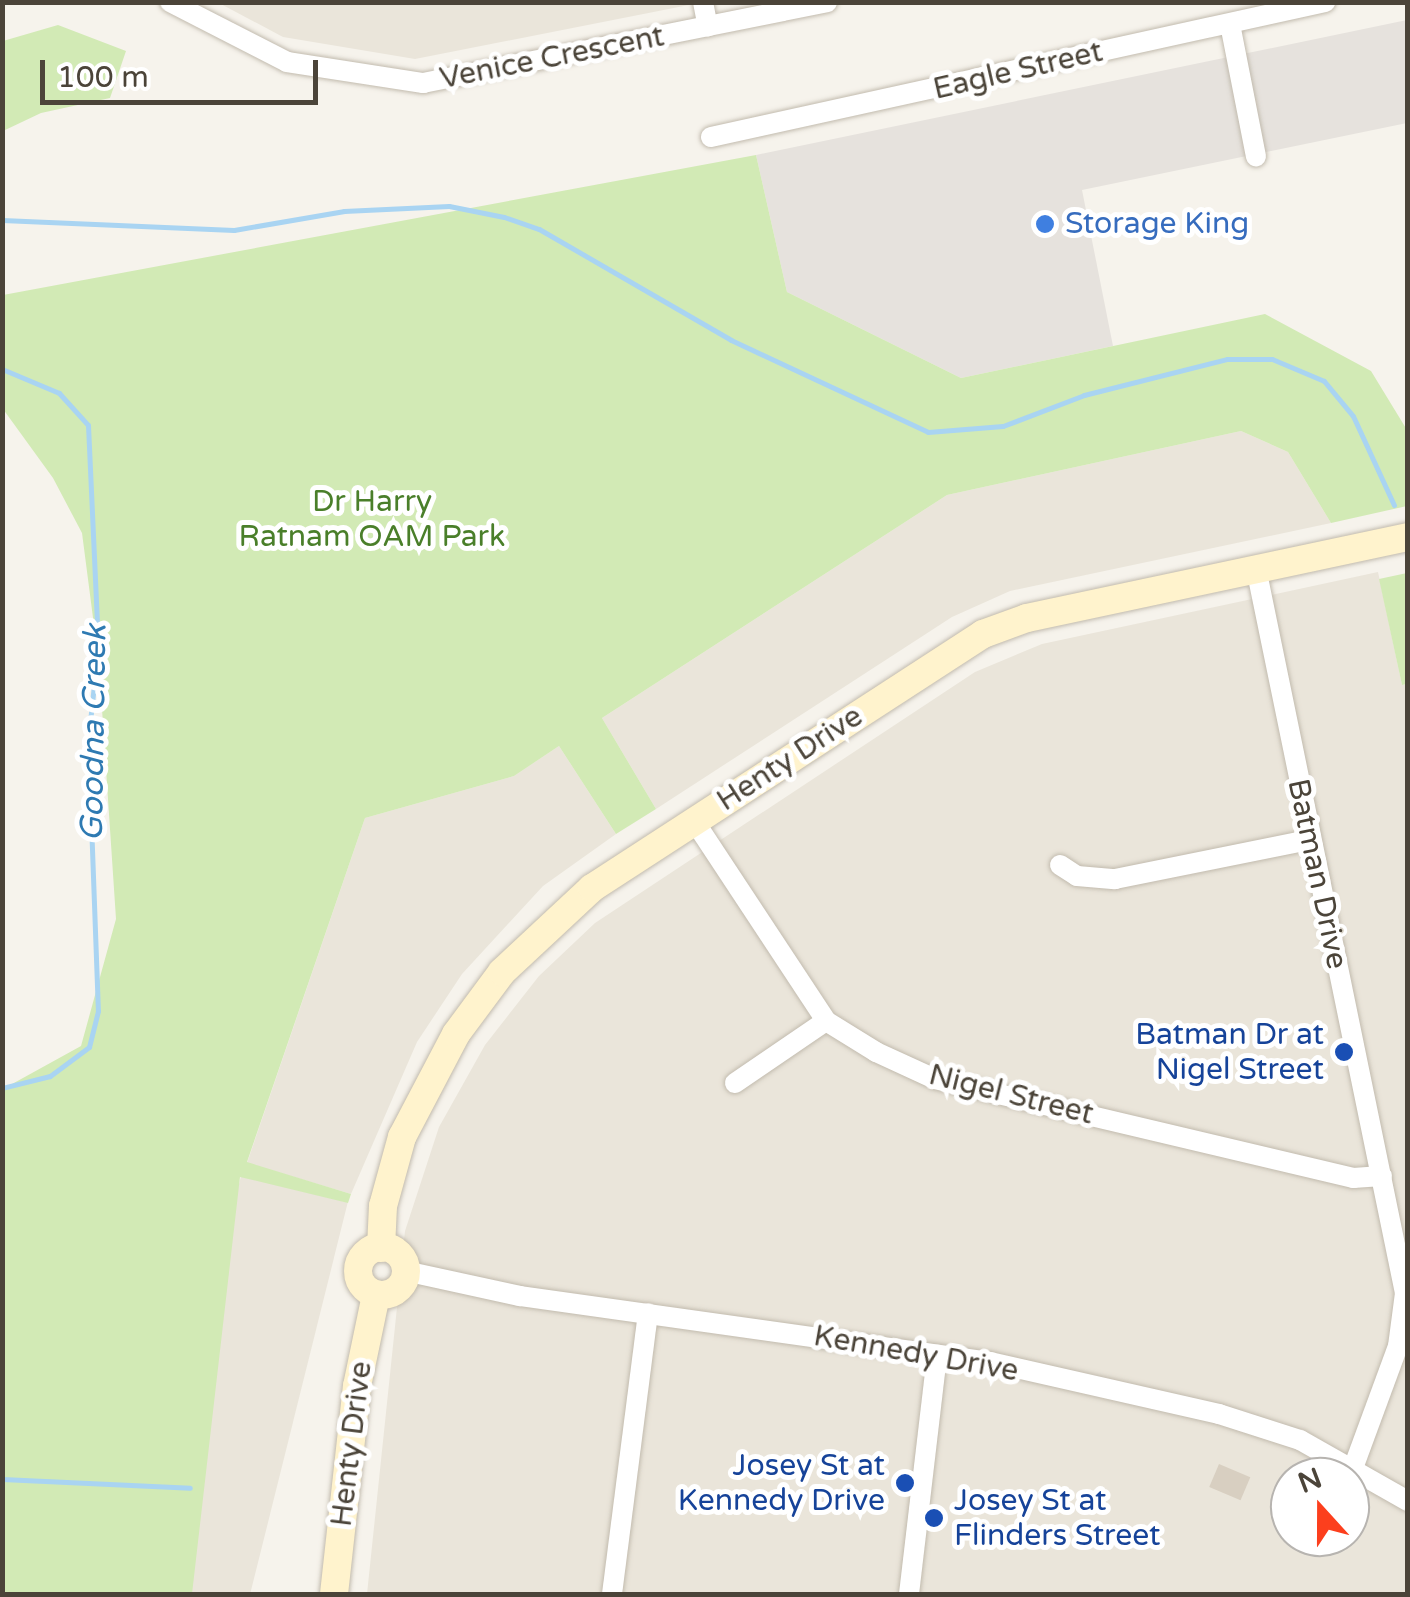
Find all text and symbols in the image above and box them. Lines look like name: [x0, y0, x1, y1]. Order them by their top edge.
street label: Venice Crescent: [437, 19, 667, 97]
street label: Eagle Street: [930, 34, 1106, 108]
scale bar: [45, 40, 322, 102]
text: 100 m: [57, 59, 149, 96]
place label: Storage King: [1065, 206, 1249, 242]
marker: Storage King: [1034, 213, 1056, 235]
park label: Dr Harry Ratnam OAM Park: [239, 484, 505, 554]
water label: Goodna Creek: [73, 624, 115, 842]
street label: Henty Drive: [710, 699, 870, 819]
street label: Batman Drive: [1279, 776, 1355, 972]
place label: Batman Dr at Nigel Street: [1135, 1017, 1324, 1088]
marker: Batman Dr at Nigel Street: [1333, 1041, 1355, 1063]
street label: Nigel Street: [925, 1057, 1097, 1133]
street label: Kennedy Drive: [811, 1318, 1021, 1390]
street label: Henty Drive: [324, 1359, 380, 1529]
place label: Josey St at Kennedy Drive: [678, 1448, 885, 1518]
north arrow: [1270, 1457, 1370, 1557]
text: N: [1293, 1461, 1327, 1501]
marker: Josey St at Kennedy Drive: [894, 1472, 916, 1494]
place label: Josey St at Flinders Street: [954, 1483, 1161, 1554]
marker: Josey St at Flinders Street: [923, 1507, 945, 1529]

